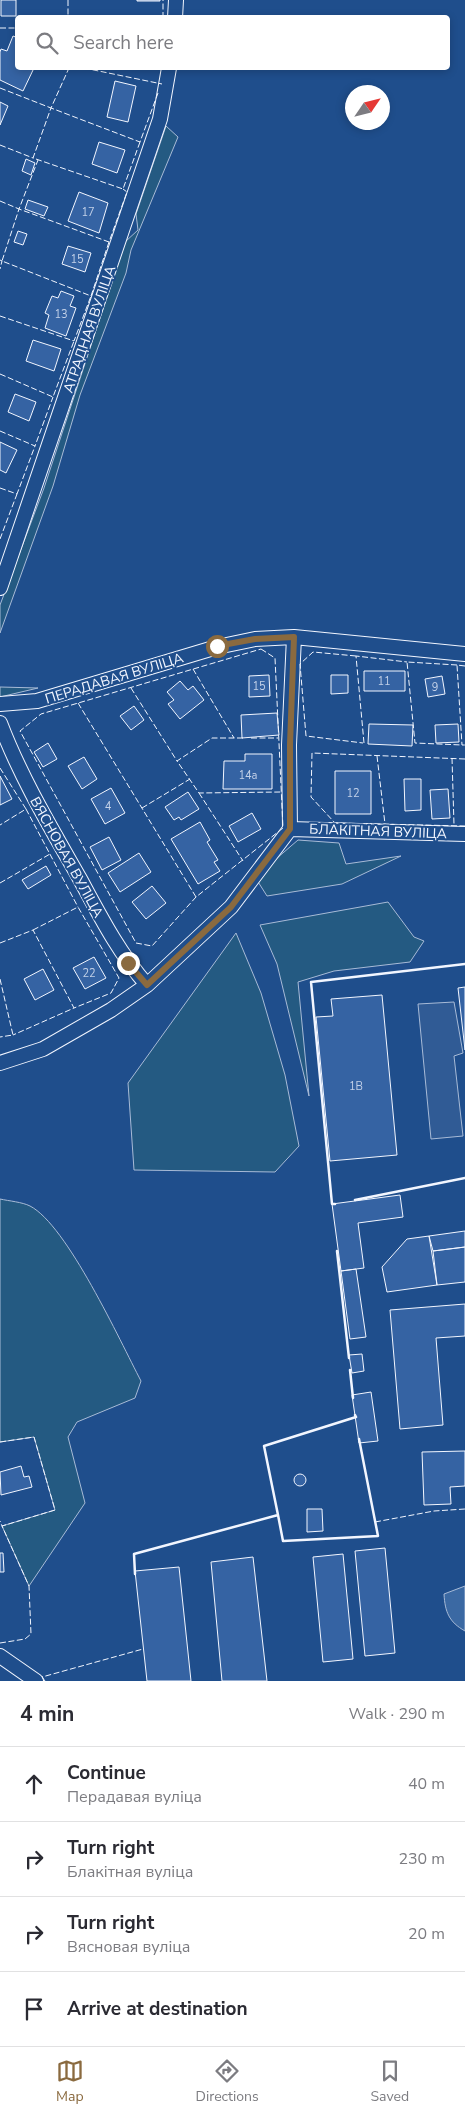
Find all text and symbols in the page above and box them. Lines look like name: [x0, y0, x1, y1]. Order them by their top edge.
search box: [15, 15, 450, 70]
icon: search: [33, 29, 61, 57]
text: Search here: [73, 30, 174, 56]
north arrow: [345, 85, 390, 130]
house number: 17: [81, 205, 95, 220]
house number: 15: [70, 252, 84, 267]
street label: АТРАДНАЯ ВУЛІЦА: [59, 263, 120, 395]
house number: 13: [54, 307, 68, 322]
route start: [206, 635, 229, 658]
street label: ПЕРАДАВАЯ ВУЛІЦА: [43, 648, 186, 709]
house number: 11: [377, 674, 391, 689]
house number: 15: [252, 679, 266, 694]
house number: 9: [432, 680, 438, 695]
house number: 14а: [238, 768, 258, 783]
house number: 12: [346, 786, 360, 801]
street label: ВЯСНОВАЯ ВУЛІЦА: [25, 793, 108, 921]
house number: 4: [105, 799, 112, 814]
street label: БЛАКІТНАЯ ВУЛІЦА: [309, 820, 447, 843]
route end: [117, 952, 140, 975]
house number: 22: [82, 966, 96, 981]
house number: 1В: [349, 1079, 363, 1094]
text: 4 min: [20, 1700, 74, 1728]
text: Walk · 290 m: [349, 1703, 445, 1725]
text: Continue: [67, 1760, 146, 1786]
icon: ahead: [20, 1770, 48, 1798]
text: 40 m: [408, 1773, 445, 1795]
text: Перадавая вуліца: [67, 1786, 202, 1808]
text: Turn right: [67, 1835, 154, 1861]
icon: right: [20, 1845, 48, 1873]
text: 230 m: [398, 1848, 445, 1870]
text: Блакітная вуліца: [67, 1861, 193, 1883]
text: Turn right: [67, 1910, 154, 1936]
icon: right: [20, 1920, 48, 1948]
text: 20 m: [408, 1923, 445, 1945]
text: Вясновая вуліца: [67, 1936, 190, 1958]
icon: arrive: [20, 1995, 48, 2023]
text: Arrive at destination: [67, 1996, 248, 2022]
tab: Map: [56, 2057, 84, 2106]
tab: Directions: [196, 2057, 259, 2106]
tab: Saved: [370, 2057, 409, 2106]

